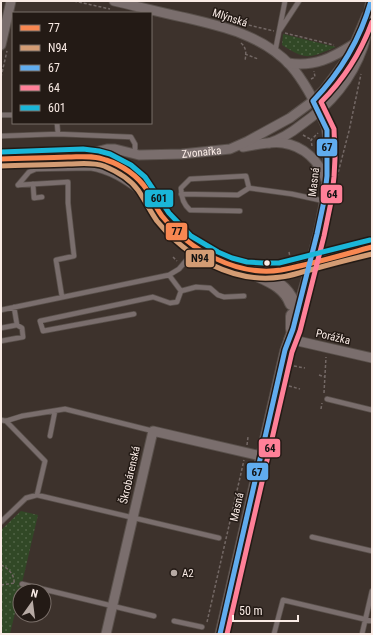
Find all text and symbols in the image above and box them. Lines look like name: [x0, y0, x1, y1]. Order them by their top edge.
street label: Mlýnská: [211, 6, 249, 30]
legend: [12, 12, 152, 124]
text: 77: [48, 21, 60, 35]
text: N94: [48, 41, 67, 55]
text: 67: [48, 61, 60, 75]
text: 64: [48, 81, 60, 95]
text: 601: [48, 101, 66, 115]
line badge: 67: [316, 138, 338, 157]
text: 67: [321, 141, 333, 154]
street label: Zvonařka: [181, 143, 222, 161]
street label: Masná: [306, 167, 322, 197]
line badge: 64: [320, 184, 343, 204]
text: 64: [326, 188, 338, 201]
line badge: 601: [144, 189, 174, 208]
text: 601: [151, 192, 167, 205]
line badge: 77: [165, 222, 188, 241]
text: 77: [171, 225, 183, 238]
line badge: N94: [185, 249, 215, 268]
text: N94: [191, 252, 209, 265]
unlabelled marker: [262, 258, 272, 268]
street label: Porážka: [314, 327, 352, 347]
line badge: 64: [258, 438, 281, 458]
text: 64: [264, 442, 276, 455]
street label: Škrobárenská: [117, 445, 143, 505]
line badge: 67: [246, 462, 269, 481]
text: 67: [251, 466, 263, 479]
street label: Masná: [227, 491, 247, 523]
place label: A2: [182, 567, 194, 580]
marker: A2: [169, 568, 179, 578]
north arrow: [12, 583, 52, 623]
text: N: [29, 587, 39, 601]
scale bar: [233, 597, 298, 623]
text: 50 m: [239, 604, 263, 618]

